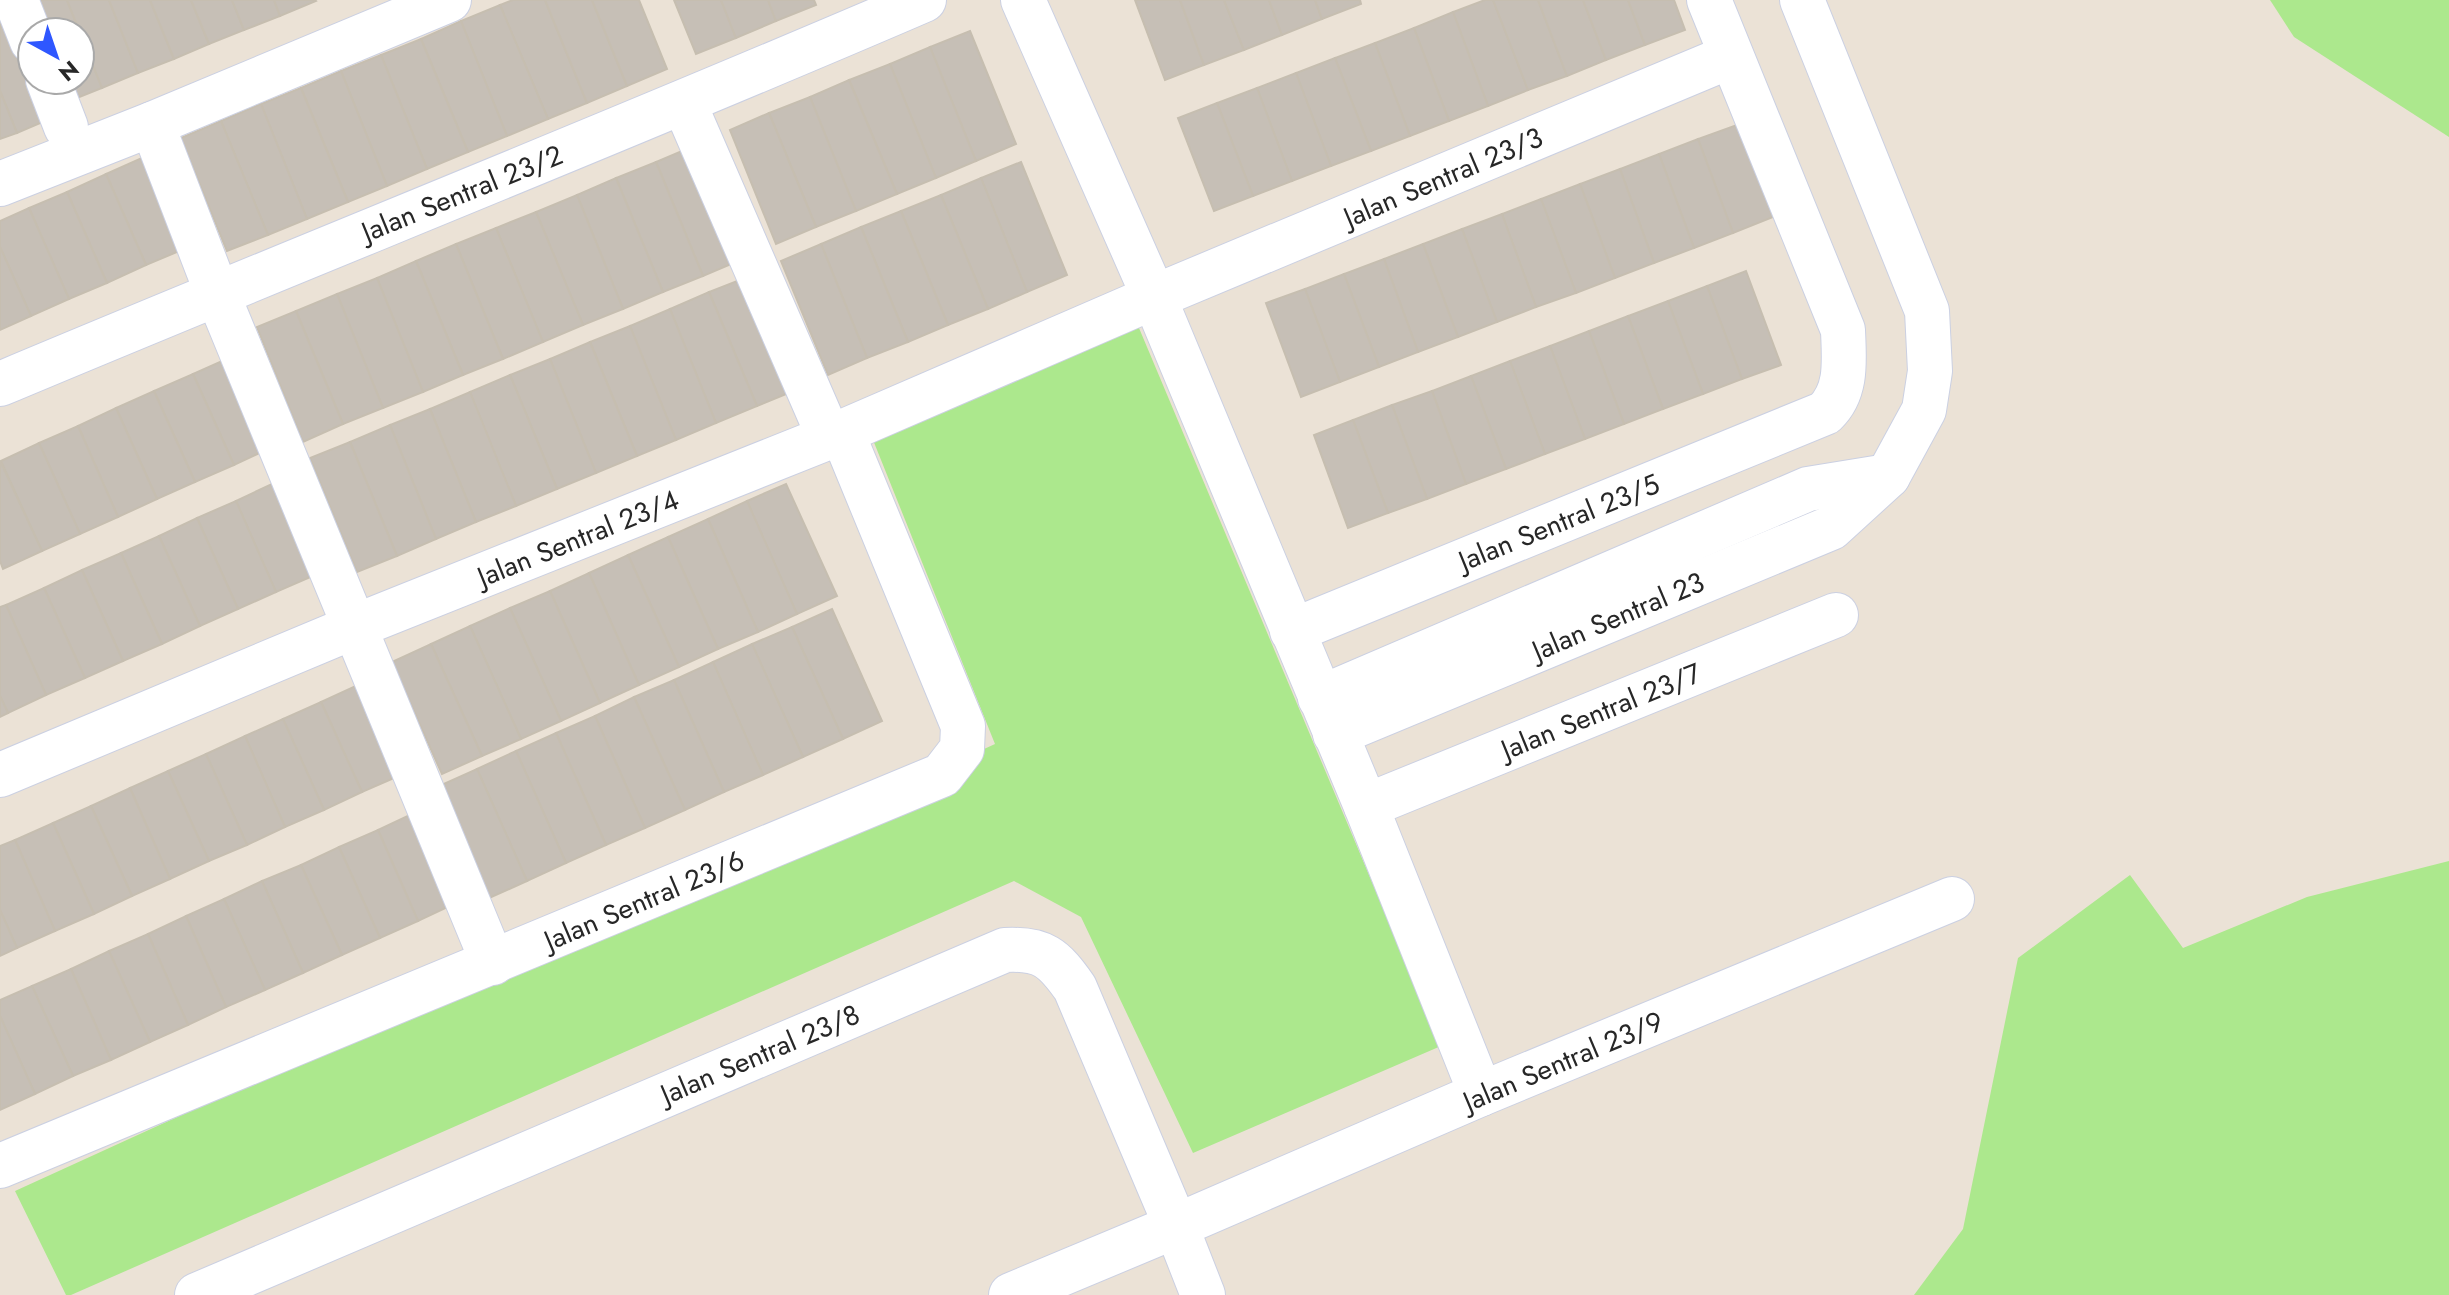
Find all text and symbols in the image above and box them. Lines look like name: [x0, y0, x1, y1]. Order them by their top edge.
north arrow: [16, 16, 96, 96]
text: N: [52, 53, 86, 89]
street label: Jalan Sentral 23/3: [1334, 117, 1549, 239]
street label: Jalan Sentral 23/2: [352, 134, 569, 254]
street label: Jalan Sentral 23/5: [1449, 464, 1666, 583]
street label: Jalan Sentral 23/4: [468, 479, 685, 599]
street label: Jalan Sentral 23: [1522, 562, 1711, 673]
street label: Jalan Sentral 23/7: [1491, 653, 1708, 772]
street label: Jalan Sentral 23/6: [534, 840, 751, 963]
street label: Jalan Sentral 23/8: [651, 994, 866, 1116]
street label: Jalan Sentral 23/9: [1453, 1001, 1670, 1124]

